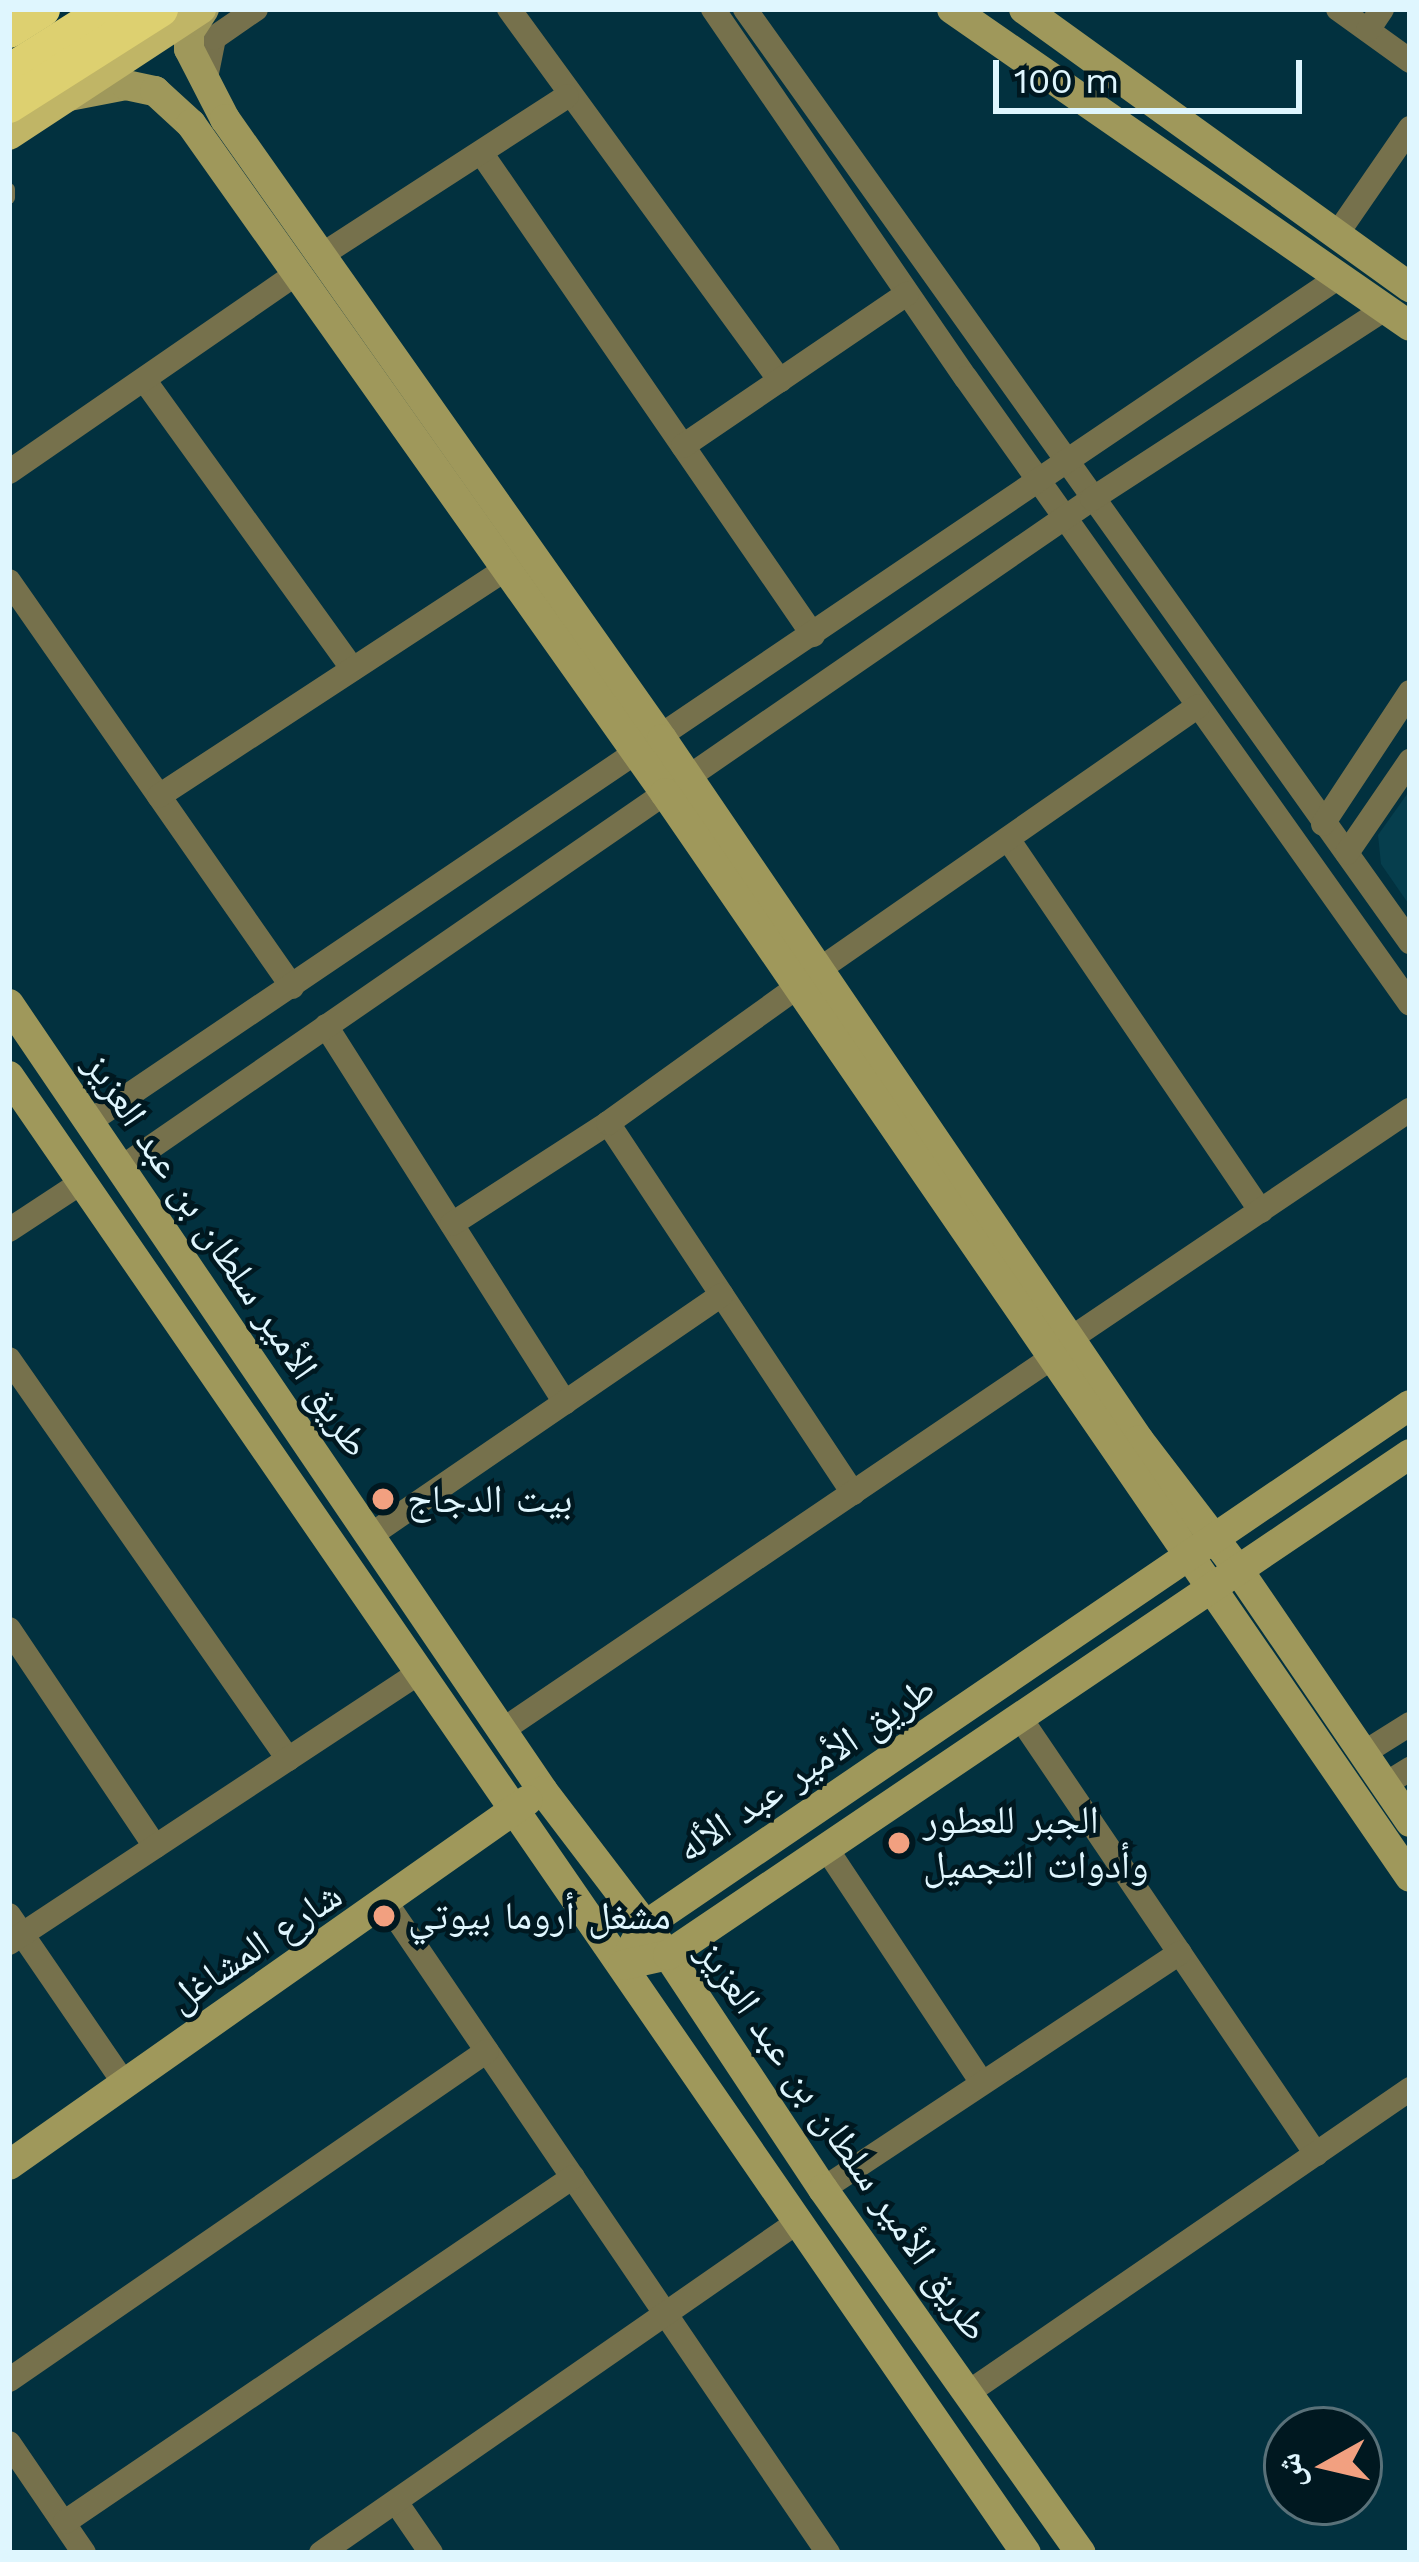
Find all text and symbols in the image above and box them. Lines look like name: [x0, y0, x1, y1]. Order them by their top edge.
scale bar: [999, 36, 1308, 110]
text: 100 m: [1014, 60, 1119, 102]
street label: طريق الأمير سلطان بن عبد العزيز: [74, 1044, 380, 1466]
place label: بيت الدجاج: [407, 1476, 572, 1522]
marker: بيت الدجاج: [370, 1486, 396, 1512]
street label: طريق الأمير عبد الأله: [668, 1665, 944, 1873]
place label: الجبر للعطور وأدوات التجميل: [923, 1798, 1148, 1889]
marker: الجبر للعطور وأدوات التجميل: [886, 1830, 912, 1856]
street label: شارع المشاغل: [159, 1872, 351, 2022]
place label: مشغل أروما بيوتي: [408, 1893, 671, 1939]
marker: مشغل أروما بيوتي: [371, 1903, 397, 1929]
street label: طريق الأمير سلطان بن عبد العزيز: [687, 1932, 999, 2350]
north arrow: [1263, 2406, 1383, 2526]
text: ش: [1268, 2451, 1312, 2491]

